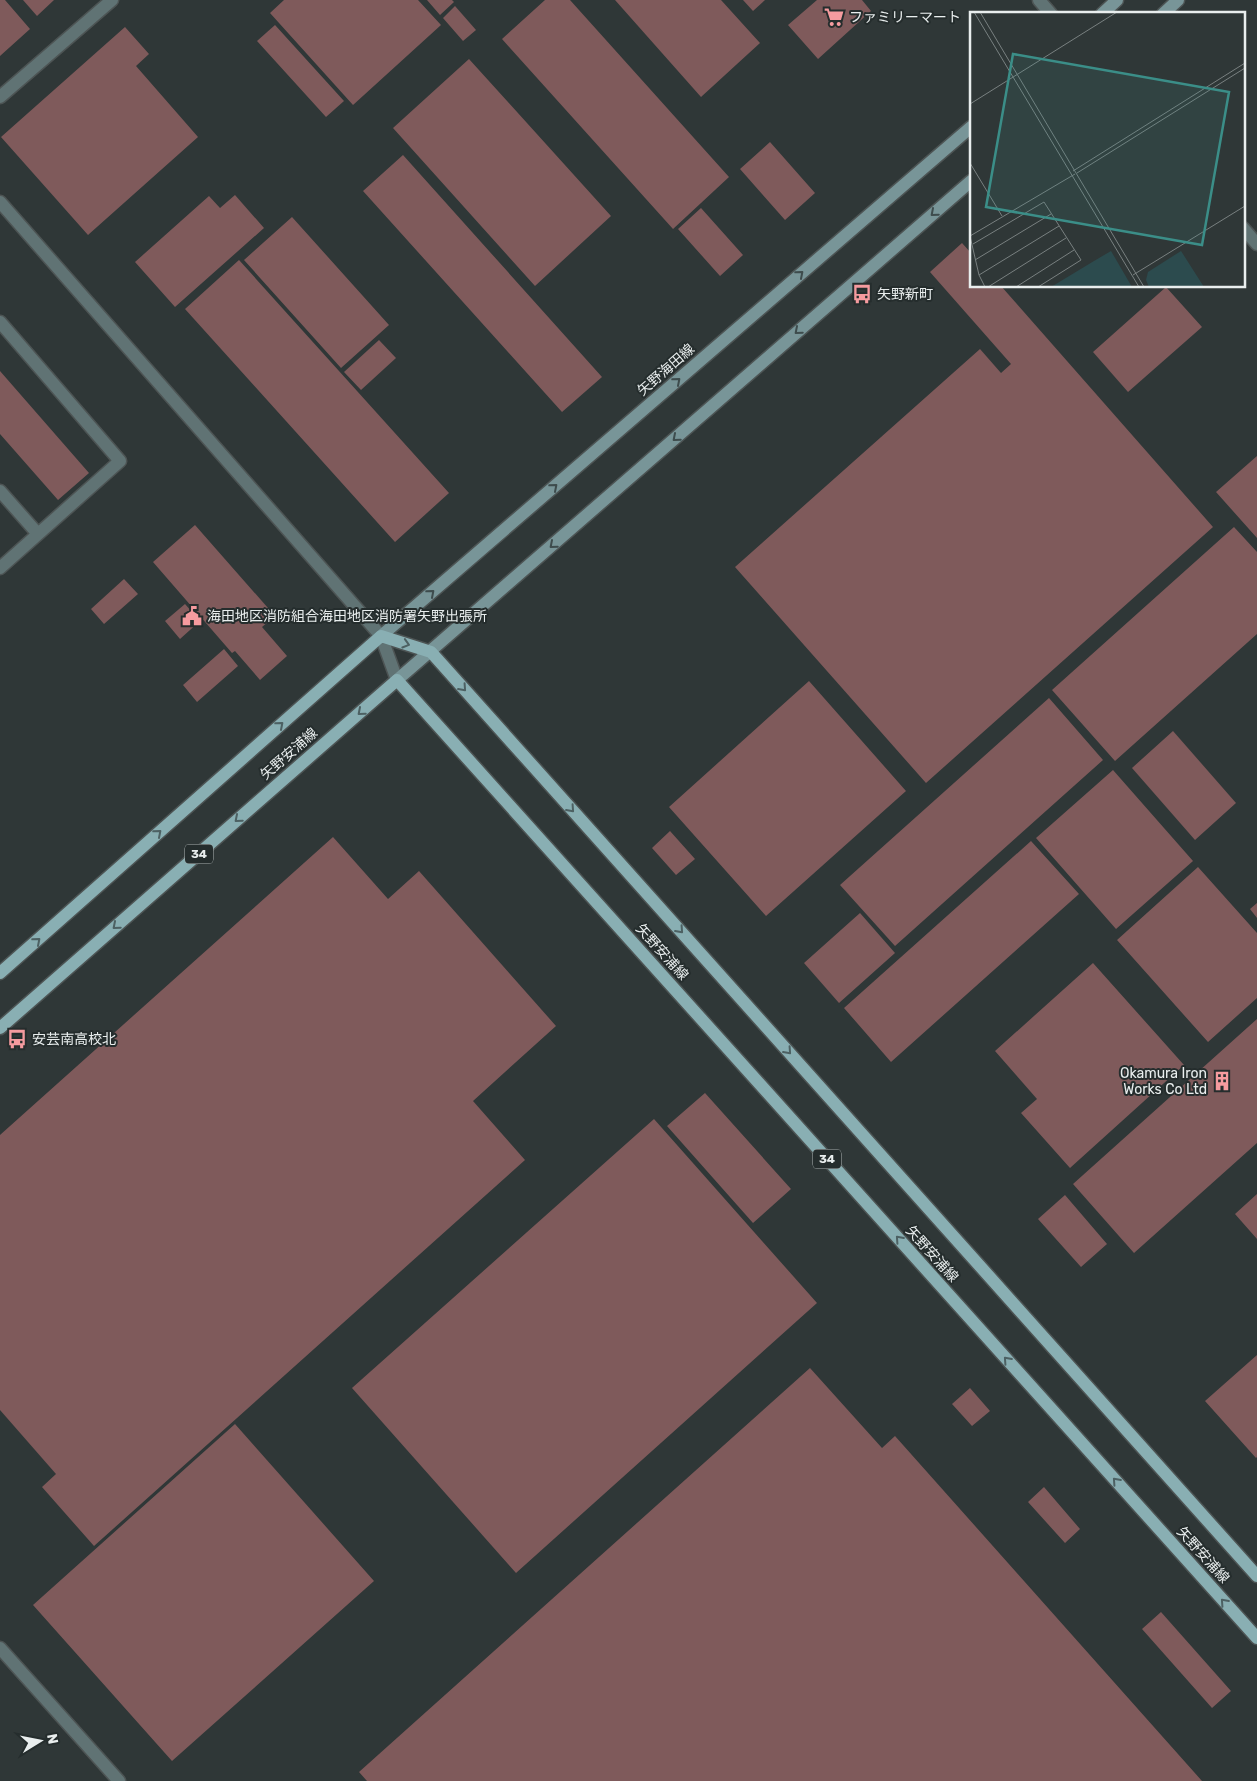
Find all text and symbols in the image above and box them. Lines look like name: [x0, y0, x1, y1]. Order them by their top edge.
supermarket icon: ファミリーマート: [823, 6, 845, 28]
place label: ファミリーマート: [849, 9, 961, 26]
inset map: [970, 12, 1244, 288]
one-way arrow: [931, 207, 940, 215]
one-way arrow: [795, 271, 804, 280]
bus stop icon: 矢野新町: [851, 283, 873, 305]
place label: 矢野新町: [877, 286, 933, 303]
one-way arrow: [795, 325, 804, 334]
street label: 矢野海田線: [634, 341, 698, 399]
one-way arrow: [672, 377, 681, 386]
one-way arrow: [672, 432, 681, 441]
one-way arrow: [549, 484, 558, 493]
one-way arrow: [550, 539, 559, 548]
one-way arrow: [426, 590, 435, 599]
public building icon: 海田地区消防組合海田地区消防署矢野出張所: [181, 605, 203, 627]
place label: 海田地区消防組合海田地区消防署矢野出張所: [207, 608, 487, 625]
one-way arrow: [401, 638, 409, 648]
one-way arrow: [457, 683, 466, 692]
one-way arrow: [357, 706, 366, 715]
one-way arrow: [275, 722, 284, 731]
street label: 矢野安浦線: [257, 725, 321, 783]
one-way arrow: [566, 804, 575, 813]
one-way arrow: [235, 813, 244, 822]
one-way arrow: [153, 830, 162, 839]
road number: 34: [185, 844, 213, 864]
one-way arrow: [113, 920, 122, 929]
street label: 矢野安浦線: [632, 920, 692, 984]
one-way arrow: [674, 925, 683, 934]
one-way arrow: [31, 937, 40, 946]
bus stop icon: 安芸南高校北: [6, 1028, 28, 1050]
place label: 安芸南高校北: [32, 1031, 116, 1048]
one-way arrow: [782, 1046, 791, 1055]
place label: Okamura Iron Works Co Ltd: [1120, 1065, 1207, 1098]
building icon: Okamura Iron Works Co Ltd: [1211, 1070, 1233, 1092]
road number: 34: [813, 1150, 841, 1168]
street label: 矢野安浦線: [902, 1222, 962, 1286]
one-way arrow: [896, 1235, 905, 1244]
one-way arrow: [1004, 1356, 1013, 1365]
one-way arrow: [1113, 1477, 1122, 1486]
street label: 矢野安浦線: [1173, 1523, 1233, 1587]
one-way arrow: [1221, 1598, 1230, 1607]
north arrow: [15, 1716, 65, 1766]
text: N: [43, 1732, 62, 1745]

